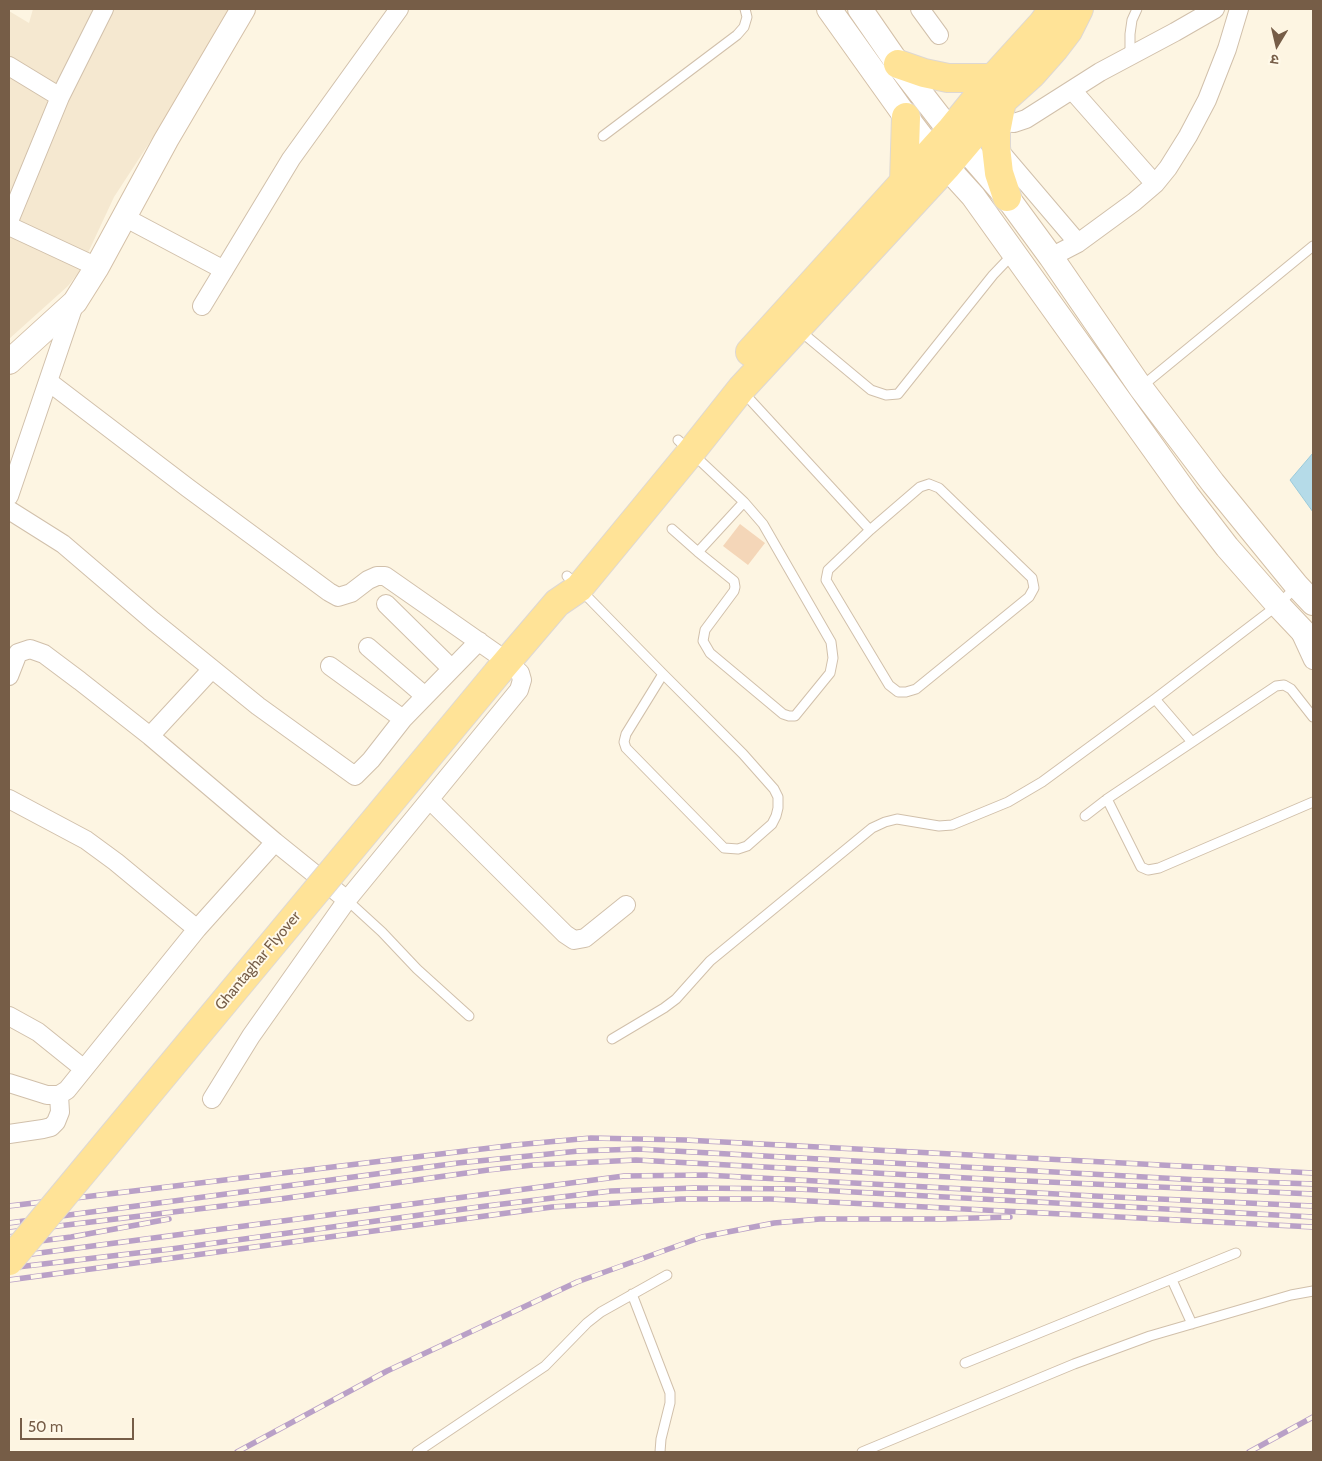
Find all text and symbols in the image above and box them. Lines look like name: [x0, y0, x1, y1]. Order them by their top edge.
north arrow: [1252, 20, 1302, 70]
text: उ: [1269, 50, 1280, 69]
street label: Ghantaghar Flyover: [211, 908, 305, 1014]
scale bar: [22, 1408, 136, 1440]
text: 50 m: [28, 1418, 63, 1436]

